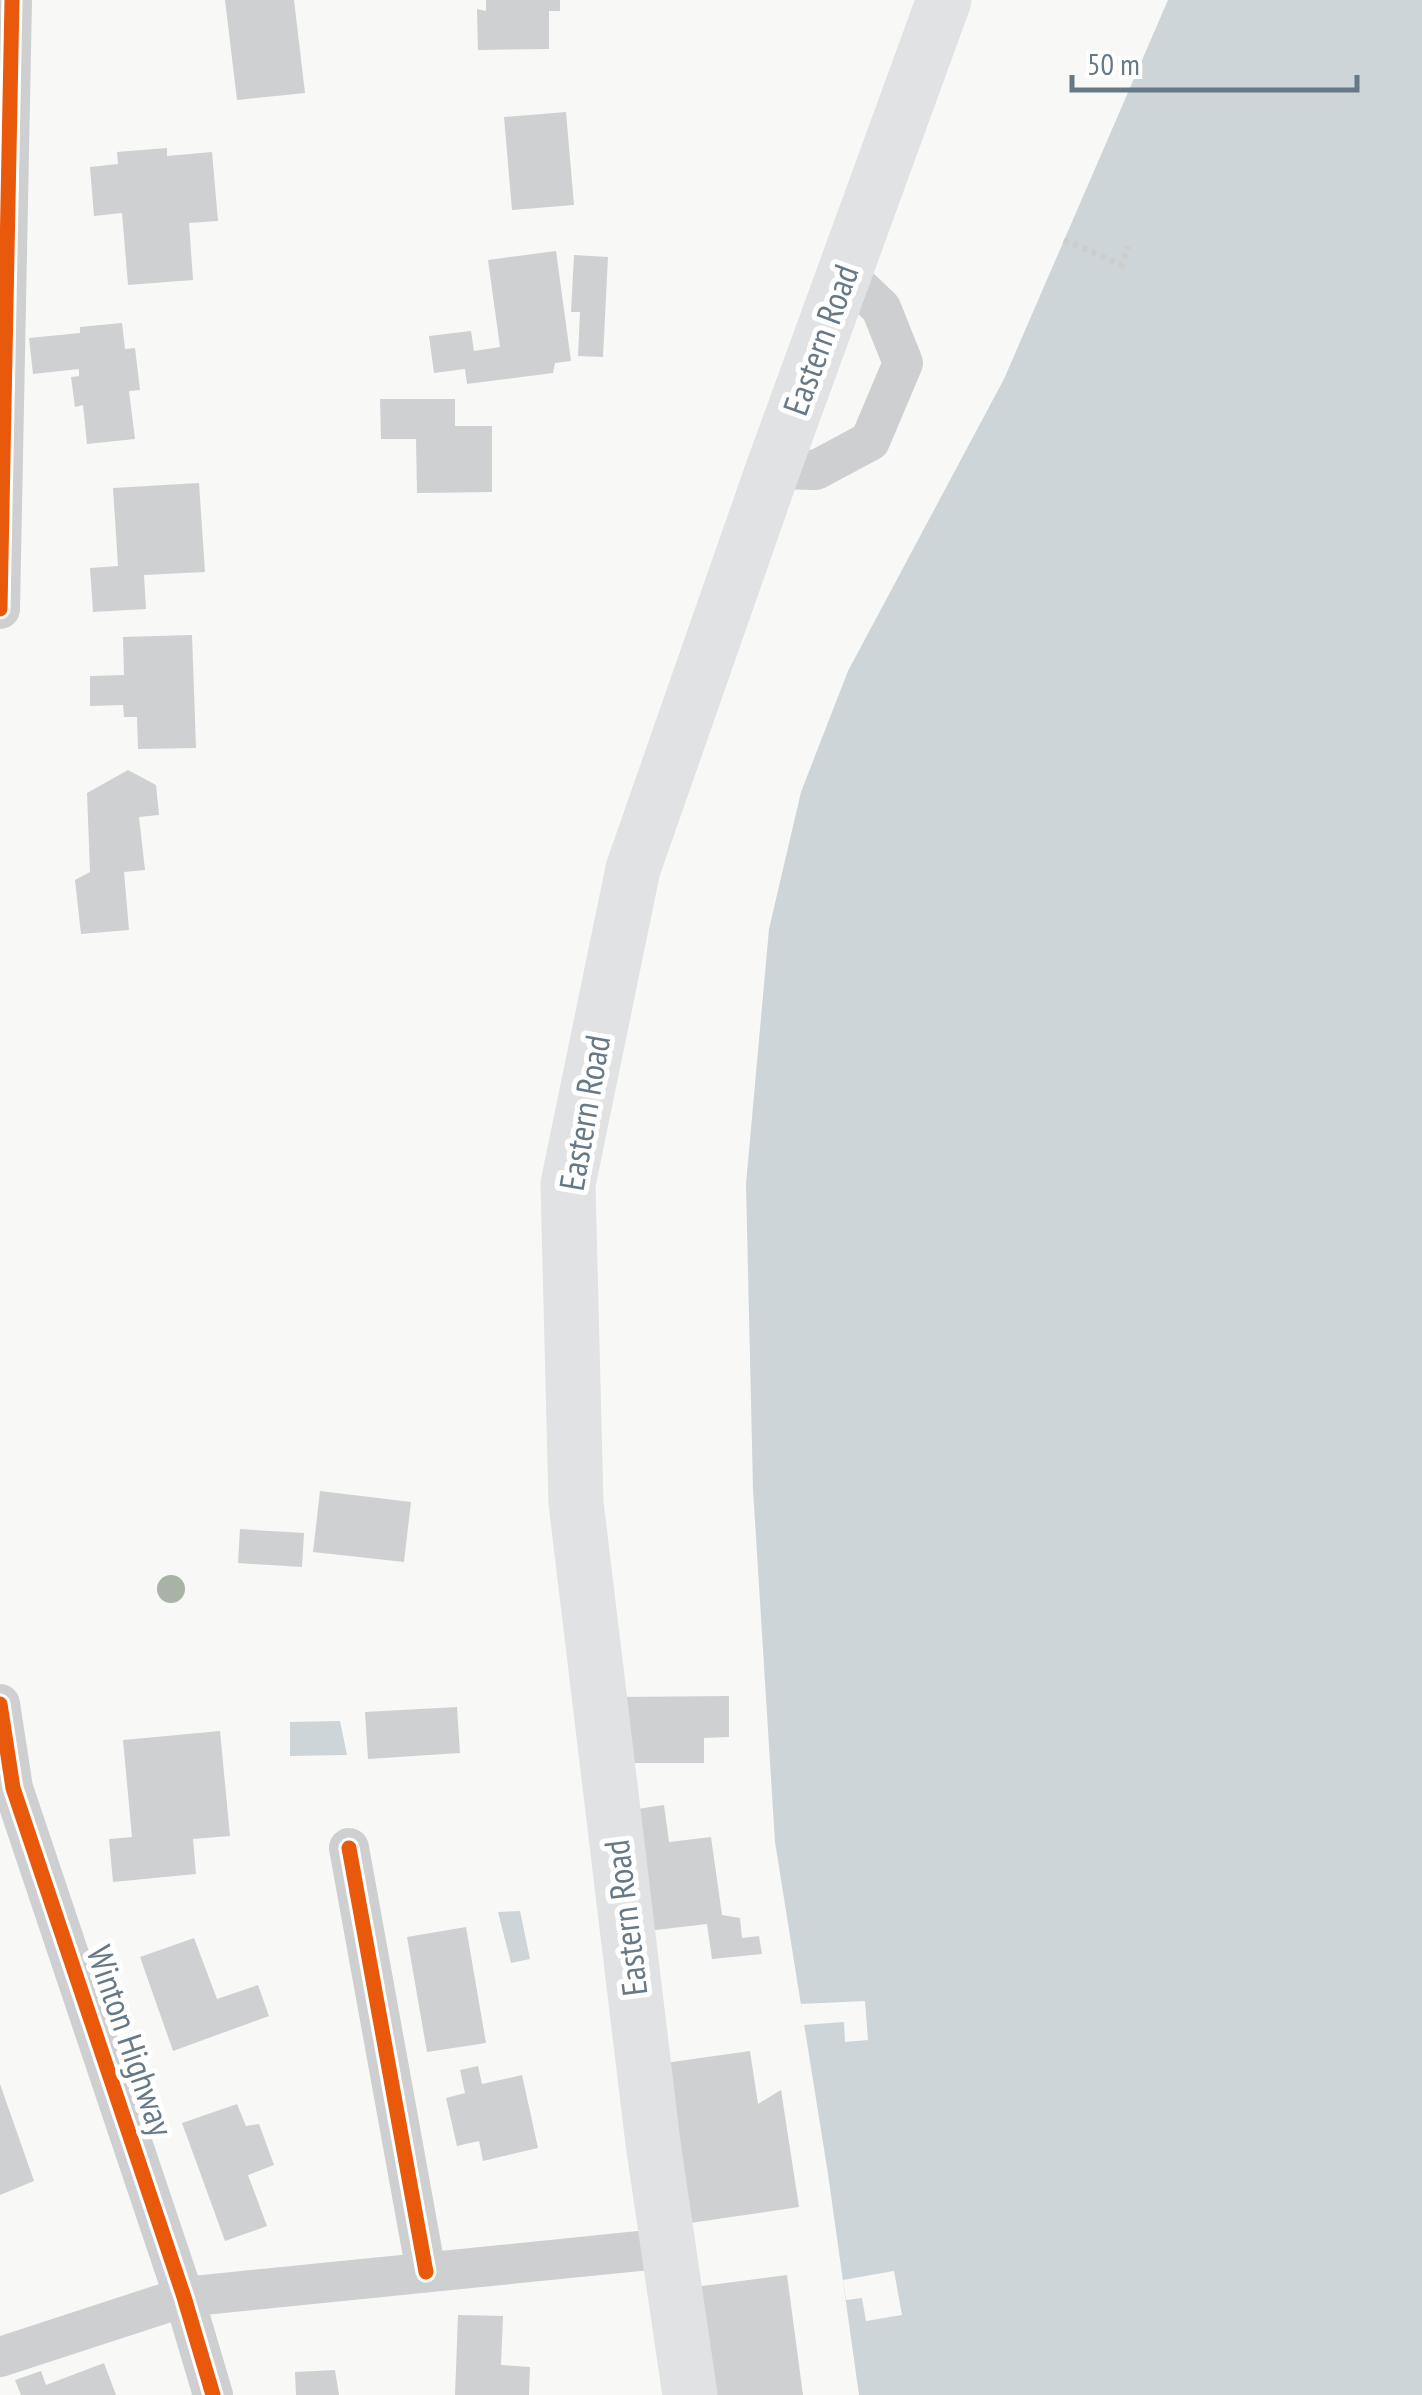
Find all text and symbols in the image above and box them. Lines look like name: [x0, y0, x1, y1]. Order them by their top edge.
scale bar: [1072, 30, 1357, 92]
text: 50 m: [1087, 44, 1140, 83]
street label: Eastern Road: [772, 258, 868, 421]
street label: Eastern Road: [548, 1032, 620, 1194]
street label: Eastern Road: [593, 1838, 657, 1999]
street label: Winton Highway: [77, 1939, 185, 2143]

